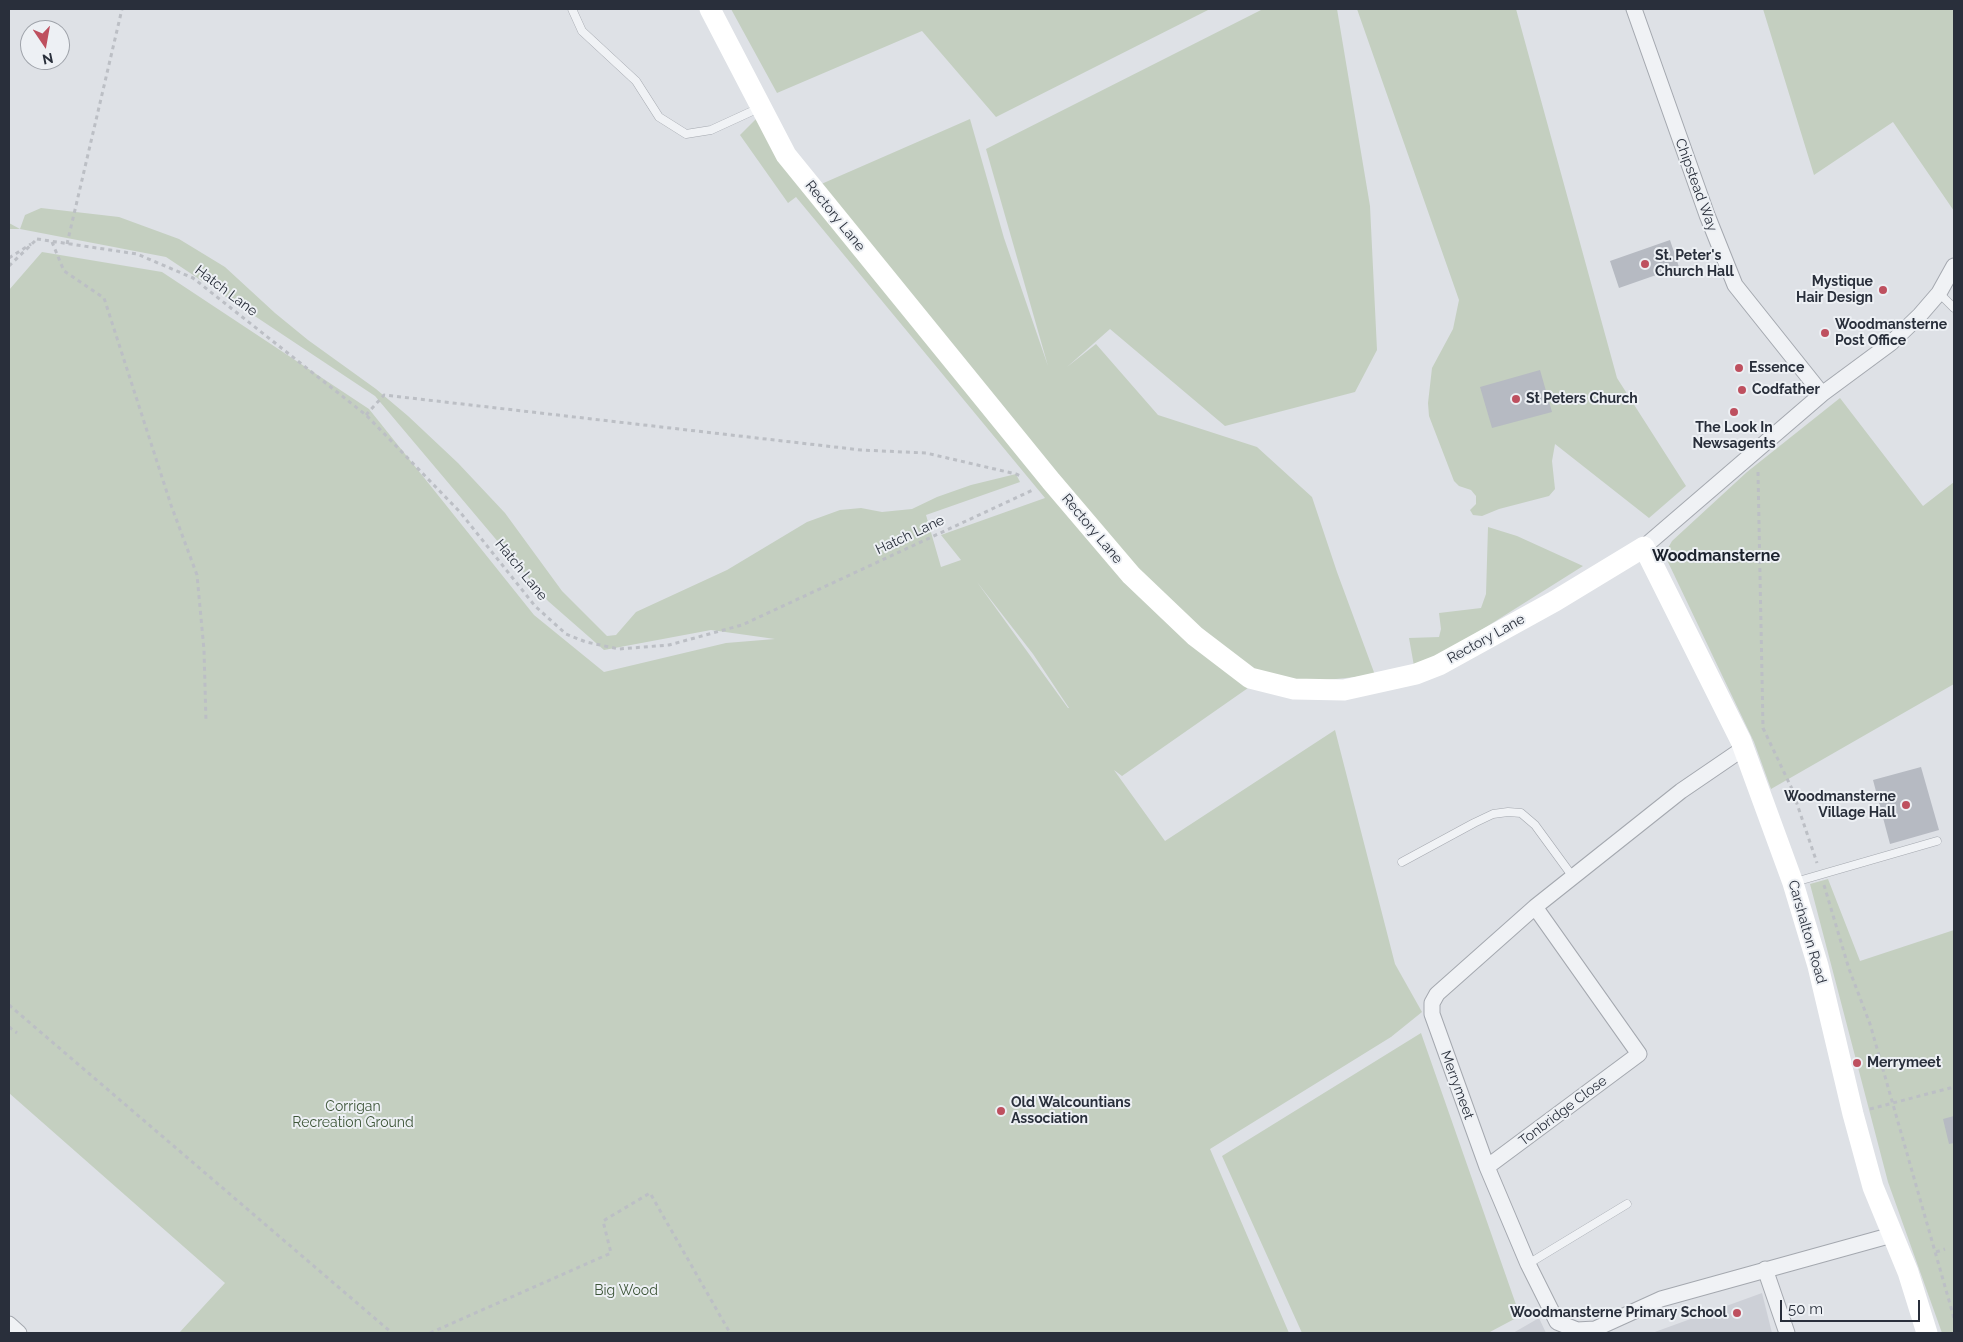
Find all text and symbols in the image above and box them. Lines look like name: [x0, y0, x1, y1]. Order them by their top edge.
north arrow: [20, 20, 70, 70]
text: N: [41, 50, 55, 68]
street label: Chipstead Way: [1671, 136, 1721, 234]
street label: Rectory Lane: [801, 177, 869, 255]
place label: St. Peter's Church Hall: [1655, 248, 1734, 280]
marker: St. Peter's Church Hall: [1639, 258, 1651, 270]
street label: Hatch Lane: [191, 262, 261, 320]
place label: Mystique Hair Design: [1796, 274, 1873, 306]
marker: Mystique Hair Design: [1877, 284, 1889, 296]
place label: Woodmansterne Post Office: [1835, 317, 1947, 350]
marker: Woodmansterne Post Office: [1819, 327, 1831, 339]
place label: Essence: [1749, 360, 1804, 376]
marker: Essence: [1733, 362, 1745, 374]
place label: Codfather: [1752, 382, 1820, 398]
marker: Codfather: [1736, 384, 1748, 396]
place label: St Peters Church: [1526, 391, 1638, 407]
marker: St Peters Church: [1510, 393, 1522, 405]
marker: The Look In Newsagents: [1728, 406, 1740, 418]
place label: The Look In Newsagents: [1692, 420, 1776, 452]
street label: Rectory Lane: [1058, 491, 1126, 567]
street label: Hatch Lane: [873, 512, 947, 558]
street label: Hatch Lane: [491, 536, 551, 604]
district label: Woodmansterne: [1652, 546, 1780, 566]
street label: Rectory Lane: [1444, 611, 1528, 667]
place label: Woodmansterne Village Hall: [1784, 789, 1896, 822]
marker: Woodmansterne Village Hall: [1900, 799, 1912, 811]
street label: Carshalton Road: [1784, 878, 1830, 986]
street label: Merrymeet: [1437, 1048, 1477, 1122]
place label: Merrymeet: [1867, 1055, 1941, 1071]
marker: Merrymeet: [1851, 1057, 1863, 1069]
street label: Tonbridge Close: [1516, 1072, 1610, 1150]
place label: Old Walcountians Association: [1011, 1095, 1131, 1128]
park label: Corrigan Recreation Ground: [292, 1099, 414, 1132]
marker: Old Walcountians Association: [995, 1105, 1007, 1117]
park label: Big Wood: [594, 1283, 658, 1299]
scale bar: [1783, 1290, 1923, 1322]
text: 50 m: [1788, 1300, 1823, 1318]
place label: Woodmansterne Primary School: [1510, 1305, 1727, 1321]
marker: Woodmansterne Primary School: [1731, 1307, 1743, 1319]

